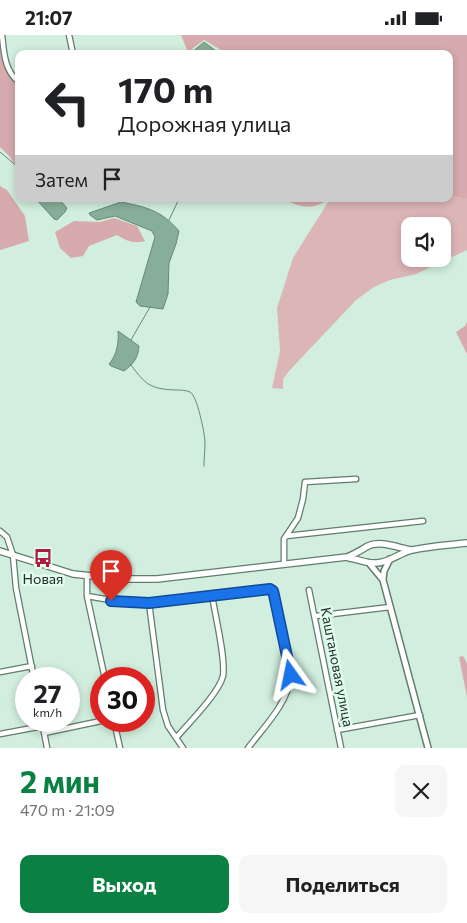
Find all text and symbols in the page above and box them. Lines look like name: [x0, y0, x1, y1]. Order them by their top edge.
text: 21:07: [25, 6, 72, 29]
text: 170 m: [118, 67, 213, 110]
icon: left: [35, 70, 100, 135]
text: Дорожная улица: [118, 110, 291, 137]
icon: arrive: [98, 165, 126, 193]
text: Затем: [35, 168, 88, 191]
map controls: [401, 217, 451, 267]
button: sound: [401, 217, 451, 267]
bus stop icon: Новая: [32, 547, 54, 569]
pin: [90, 550, 132, 601]
icon: arrive: [97, 557, 125, 585]
place label: Новая: [23, 570, 63, 587]
street label: Каштановая улица: [318, 606, 357, 728]
position arrow: [264, 648, 316, 700]
speed limit sign: 30: [90, 667, 155, 732]
text: 27: [34, 678, 61, 708]
text: km/h: [33, 705, 62, 719]
text: 2 мин: [20, 762, 100, 799]
button: close: [395, 765, 447, 817]
text: 470 m · 21:09: [20, 800, 115, 819]
button: Выход: [20, 855, 229, 913]
button: Поделиться: [239, 855, 447, 913]

